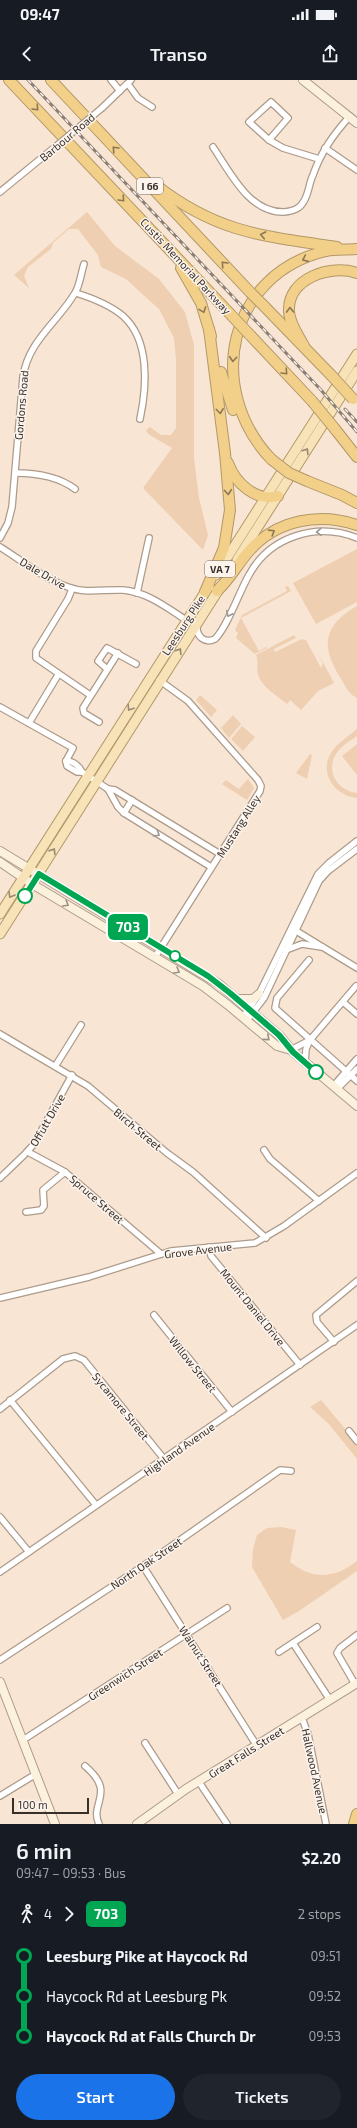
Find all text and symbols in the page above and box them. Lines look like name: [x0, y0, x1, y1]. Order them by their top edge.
text: 09:47: [20, 5, 60, 23]
icon: back: [16, 43, 38, 65]
text: Transo: [150, 43, 207, 65]
icon: share: [319, 43, 341, 65]
one-way arrow: [31, 103, 39, 111]
street label: Barbour Road: [37, 110, 97, 164]
one-way arrow: [112, 146, 120, 154]
road number: I 66: [137, 178, 163, 194]
one-way arrow: [117, 194, 124, 202]
street label: Custis Memorial Parkway: [138, 215, 234, 317]
one-way arrow: [259, 232, 266, 240]
one-way arrow: [302, 254, 309, 262]
one-way arrow: [221, 261, 228, 268]
one-way arrow: [199, 306, 207, 313]
one-way arrow: [286, 307, 294, 313]
one-way arrow: [228, 356, 237, 362]
one-way arrow: [281, 367, 288, 375]
street label: Gordons Road: [11, 370, 31, 440]
one-way arrow: [215, 408, 224, 414]
one-way arrow: [302, 448, 309, 455]
one-way arrow: [224, 489, 233, 495]
one-way arrow: [316, 527, 322, 536]
one-way arrow: [268, 529, 275, 537]
street label: Dale Drive: [18, 555, 68, 591]
road number: VA 7: [205, 561, 235, 577]
street label: Leesburg Pike: [159, 592, 207, 658]
one-way arrow: [226, 610, 234, 617]
one-way arrow: [175, 648, 182, 655]
one-way arrow: [128, 704, 135, 711]
street label: Mustang Alley: [214, 792, 263, 860]
one-way arrow: [153, 829, 160, 836]
one-way arrow: [49, 848, 56, 855]
unlabelled marker: [17, 888, 33, 904]
one-way arrow: [9, 891, 16, 898]
one-way arrow: [62, 899, 69, 907]
line badge: 703: [105, 914, 151, 940]
text: 703: [116, 918, 140, 935]
unlabelled marker: [169, 950, 181, 962]
one-way arrow: [173, 966, 181, 973]
one-way arrow: [262, 1033, 270, 1040]
unlabelled marker: [308, 1064, 324, 1080]
street label: Offutt Drive: [27, 1091, 67, 1149]
street label: Birch Street: [111, 1105, 165, 1153]
street label: Spruce Street: [67, 1172, 127, 1226]
street label: Grove Avenue: [163, 1239, 233, 1261]
street label: Mount Daniel Drive: [218, 1266, 288, 1348]
street label: Willow Street: [167, 1334, 219, 1394]
street label: Sycamore Street: [90, 1370, 152, 1442]
street label: Highland Avenue: [141, 1420, 217, 1478]
street label: North Oak Street: [108, 1534, 184, 1592]
street label: Walnut Street: [177, 1623, 225, 1689]
street label: Greenwich Street: [85, 1645, 165, 1703]
street label: Great Falls Street: [206, 1724, 286, 1780]
street label: Hallwood Avenue: [300, 1727, 330, 1815]
scale bar: [12, 1796, 89, 1815]
text: 100 m: [18, 1798, 48, 1811]
text: 6 min: [16, 1837, 72, 1863]
text: $2.20: [302, 1849, 341, 1867]
text: 09:47 – 09:53 · Bus: [16, 1865, 126, 1881]
icon: walk: [16, 1903, 38, 1925]
icon: forward: [58, 1903, 80, 1925]
text: 703: [94, 1905, 118, 1922]
text: 4: [44, 1906, 52, 1922]
text: 2 stops: [298, 1906, 341, 1922]
text: Leesburg Pike at Haycock Rd: [46, 1947, 248, 1965]
text: 09:51: [311, 1948, 341, 1964]
text: Haycock Rd at Leesburg Pk: [46, 1987, 227, 2005]
text: 09:52: [308, 1988, 341, 2004]
text: Haycock Rd at Falls Church Dr: [46, 2027, 256, 2045]
text: 09:53: [308, 2028, 341, 2044]
button: Start: [16, 2074, 175, 2120]
button: Tickets: [183, 2074, 341, 2120]

